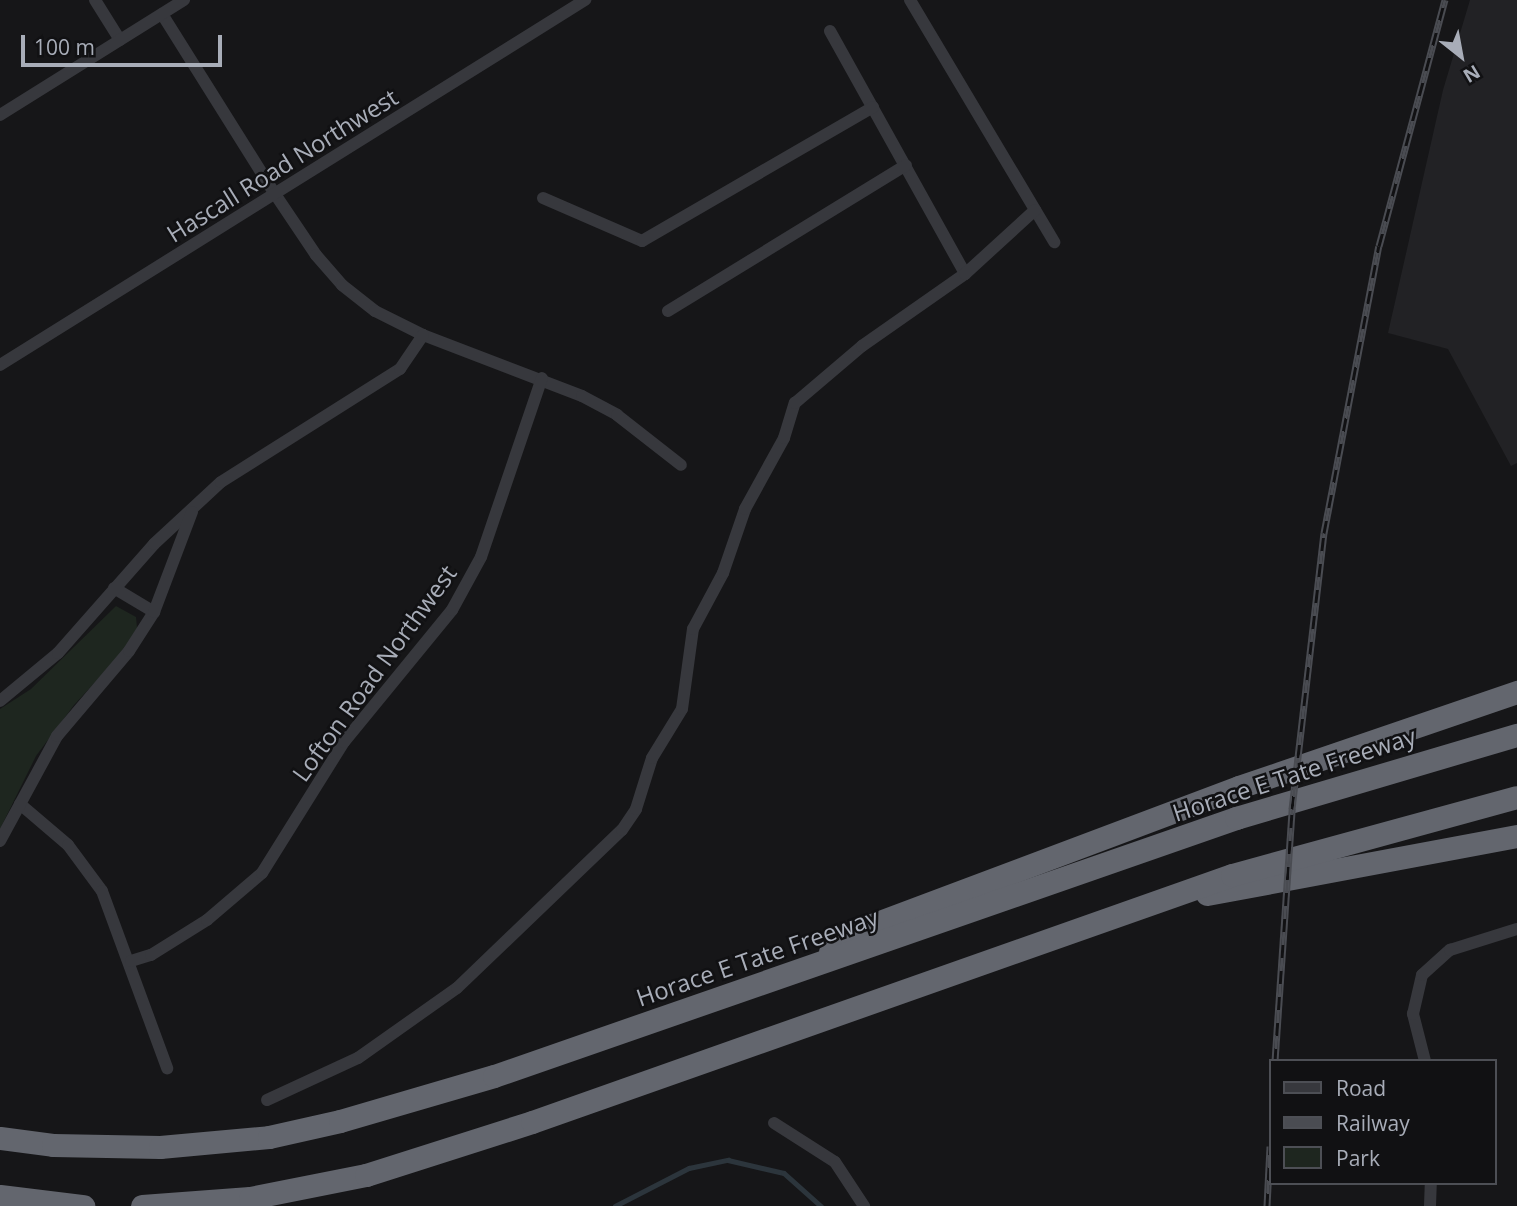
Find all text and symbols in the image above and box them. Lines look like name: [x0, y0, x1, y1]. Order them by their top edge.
scale bar: [24, 21, 226, 65]
north arrow: [1426, 21, 1496, 91]
text: 100 m: [34, 33, 95, 61]
text: N: [1459, 59, 1485, 89]
street label: Hascall Road Northwest: [161, 82, 403, 248]
street label: Lofton Road Northwest: [286, 559, 462, 787]
street label: Horace E Tate Freeway: [1169, 721, 1419, 827]
street label: Horace E Tate Freeway: [632, 902, 882, 1012]
legend: [1268, 1059, 1496, 1185]
text: Road: [1336, 1074, 1386, 1102]
text: Railway: [1336, 1109, 1410, 1137]
text: Park: [1336, 1144, 1380, 1172]

